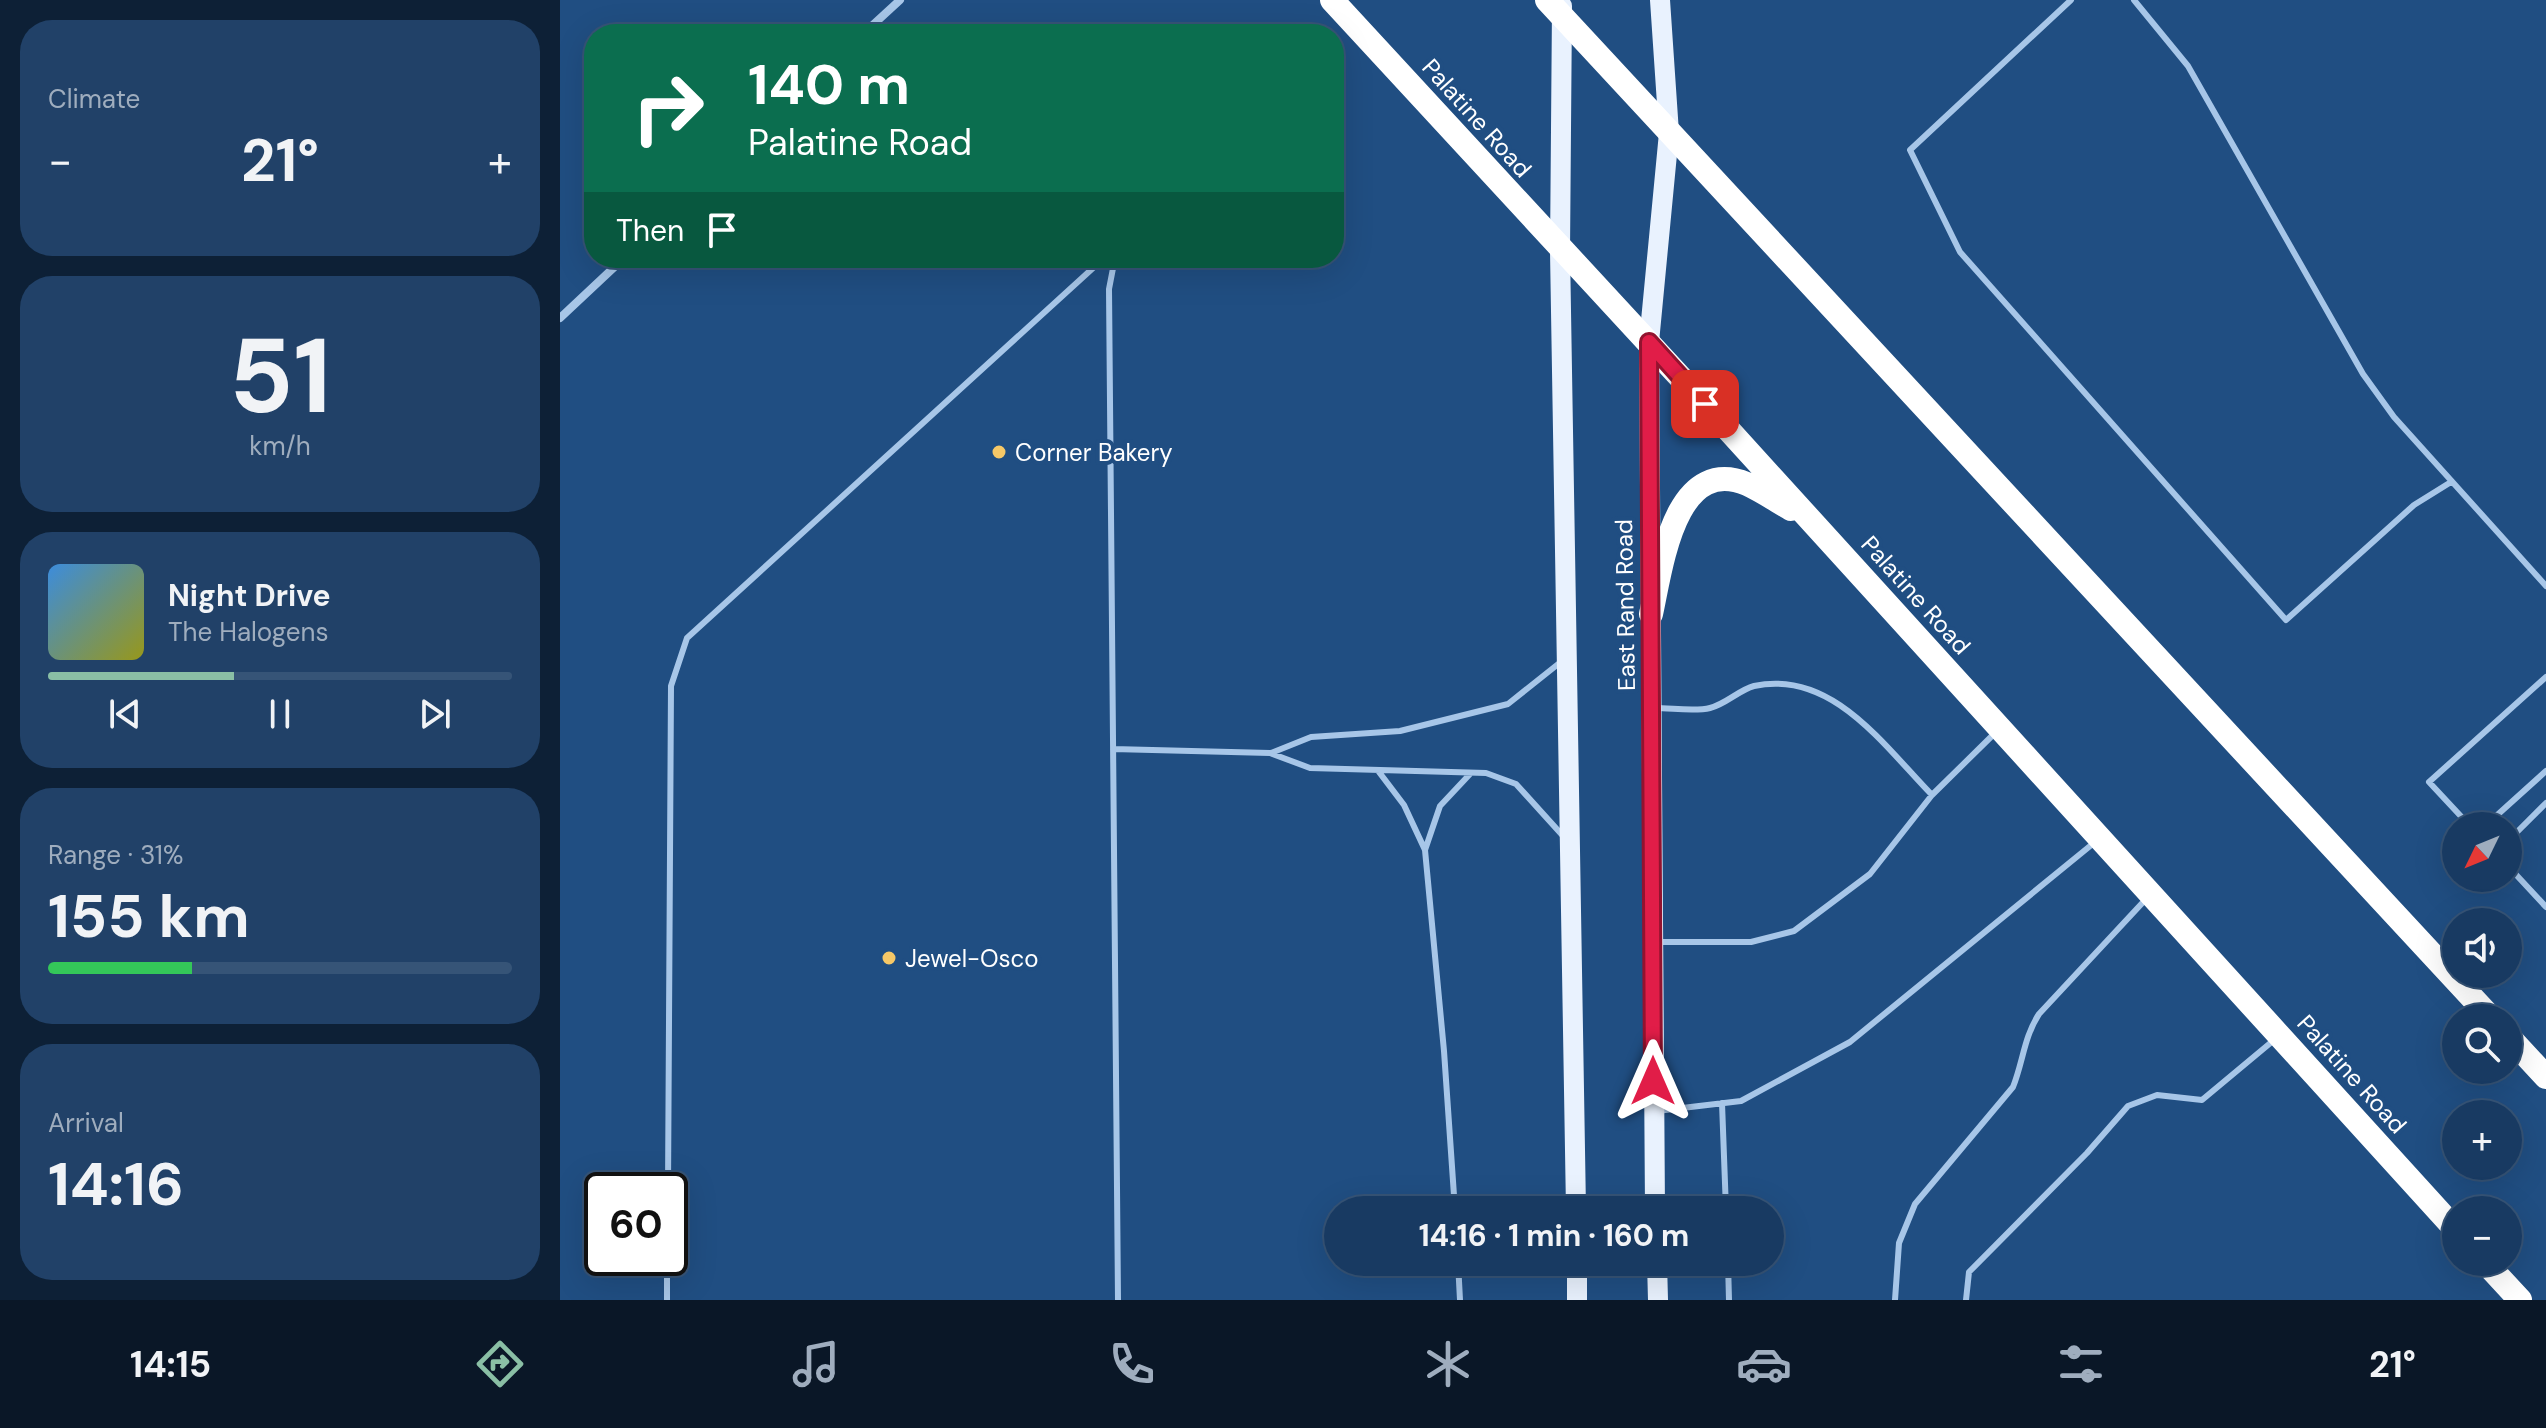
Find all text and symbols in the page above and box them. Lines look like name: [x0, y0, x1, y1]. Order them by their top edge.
text: 140 m: [748, 48, 910, 121]
street label: Palatine Road: [1416, 52, 1538, 184]
icon: right: [616, 56, 720, 160]
text: Climate: [48, 82, 140, 116]
text: Palatine Road: [748, 119, 972, 166]
text: 21°: [241, 121, 319, 200]
text: −: [48, 132, 72, 190]
text: +: [488, 132, 512, 190]
icon: arrive: [700, 208, 744, 252]
text: Then: [616, 211, 684, 250]
text: 51: [229, 309, 331, 444]
pin: [1671, 370, 1739, 438]
icon: arrive: [1683, 382, 1727, 426]
text: km/h: [249, 429, 311, 463]
place label: Corner Bakery: [1015, 437, 1173, 468]
marker: Corner Bakery: [990, 443, 1008, 461]
street label: East Rand Road: [1608, 519, 1642, 691]
street label: Palatine Road: [1855, 529, 1977, 661]
text: Night Drive: [168, 576, 331, 615]
text: The Halogens: [168, 615, 328, 649]
icon: previous: [103, 692, 147, 736]
icon: pause: [258, 692, 302, 736]
icon: next: [413, 692, 457, 736]
north arrow: [2442, 812, 2522, 892]
map controls: [2442, 812, 2522, 1276]
text: Range · 31%: [48, 838, 183, 872]
text: 155 km: [48, 877, 250, 956]
button: sound: [2442, 908, 2522, 988]
place label: Jewel-Osco: [905, 943, 1039, 974]
marker: Jewel-Osco: [880, 949, 898, 967]
button: search: [2442, 1004, 2522, 1084]
street label: Palatine Road: [2291, 1008, 2413, 1140]
position arrow: [1611, 1039, 1695, 1123]
button: +: [2442, 1100, 2522, 1180]
text: Arrival: [48, 1106, 124, 1140]
text: 14:16: [48, 1145, 184, 1224]
speed limit sign: 60: [584, 1172, 688, 1276]
button: −: [2442, 1196, 2522, 1276]
text: 14:16 · 1 min · 160 m: [1419, 1216, 1689, 1255]
icon: directions: [472, 1336, 528, 1392]
icon: music: [788, 1336, 844, 1392]
icon: phone: [1104, 1336, 1160, 1392]
icon: climate: [1420, 1336, 1476, 1392]
icon: car: [1736, 1336, 1792, 1392]
icon: filters: [2053, 1336, 2109, 1392]
text: 14:15: [130, 1341, 211, 1388]
text: 21°: [2369, 1341, 2416, 1388]

